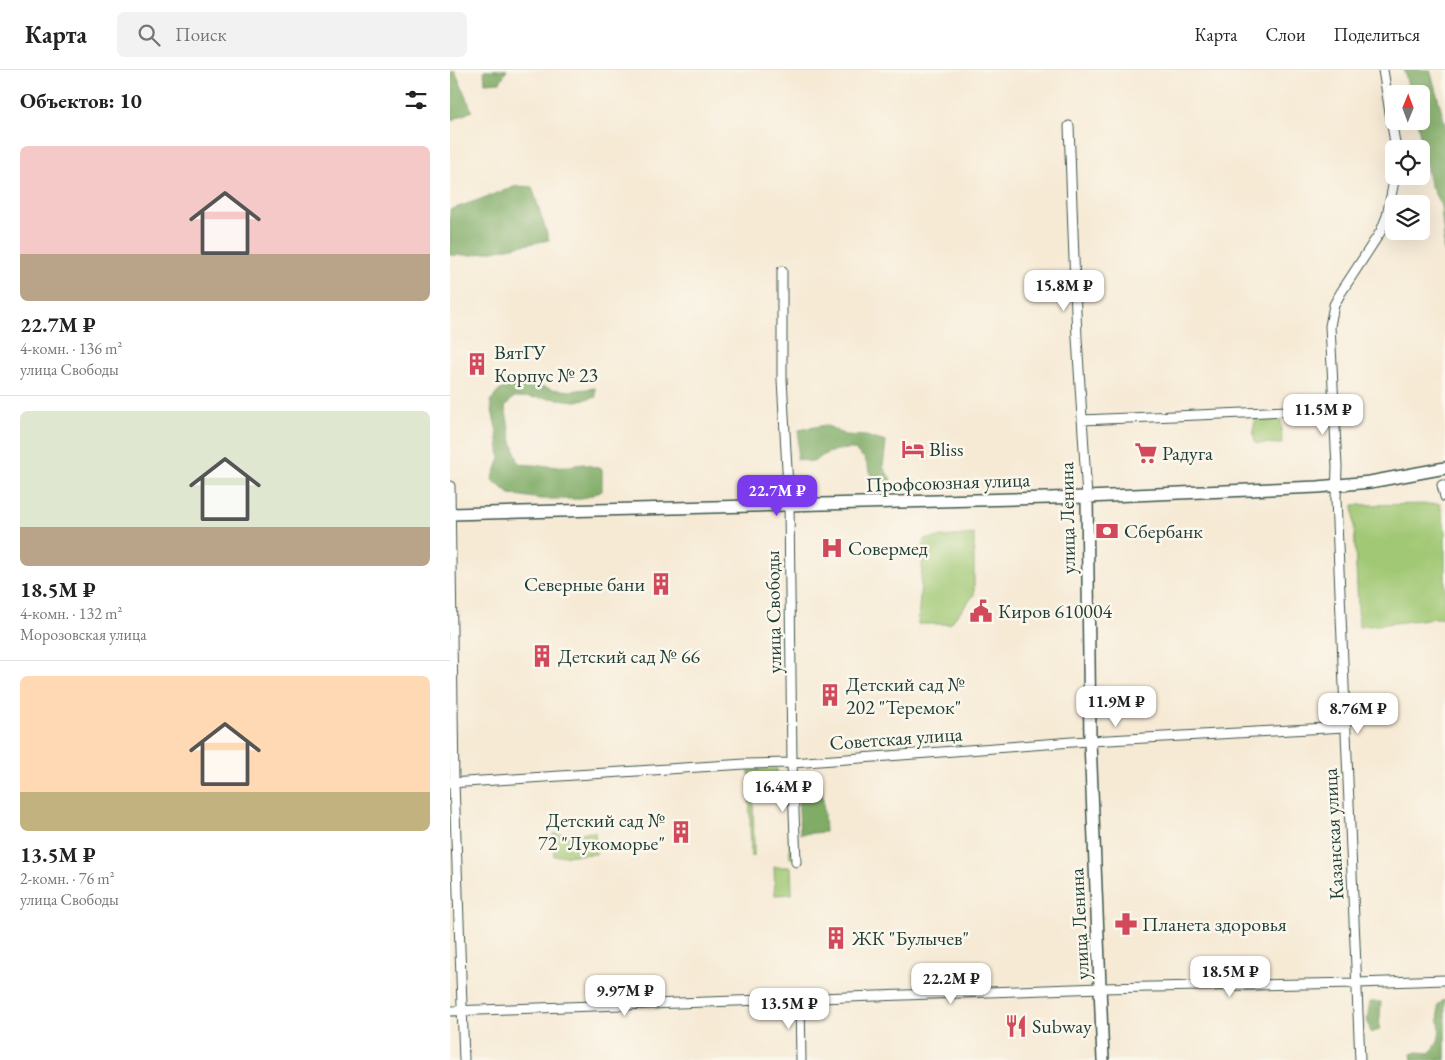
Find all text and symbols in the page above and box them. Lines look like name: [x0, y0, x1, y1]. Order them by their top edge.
search box: [117, 12, 467, 57]
text: Карта: [25, 19, 87, 50]
icon: search: [135, 21, 163, 49]
text: Поиск: [175, 22, 227, 47]
text: Карта: [1195, 23, 1238, 46]
text: Слои: [1266, 23, 1305, 46]
text: Поделиться: [1333, 23, 1420, 46]
north arrow: [1385, 85, 1430, 130]
map controls: [1385, 85, 1430, 240]
icon: filters: [402, 86, 430, 114]
text: Объектов: 10: [20, 87, 142, 114]
button: locate: [1385, 140, 1430, 185]
icon: home: [180, 178, 270, 268]
button: layers: [1385, 195, 1430, 240]
pin: 15.8M ₽: [1018, 270, 1110, 312]
text: 15.8M ₽: [1035, 275, 1093, 296]
text: 22.7M ₽: [20, 311, 96, 338]
text: 4-комн. · 136 m²: [20, 338, 122, 359]
place label: ВятГУ Корпус № 23: [494, 339, 598, 388]
building icon: ВятГУ Корпус № 23: [464, 351, 490, 377]
text: улица Свободы: [20, 359, 119, 380]
pin: 11.5M ₽: [1277, 394, 1369, 436]
text: 11.5M ₽: [1294, 399, 1352, 420]
hotel icon: Bliss: [900, 436, 926, 462]
place label: Bliss: [929, 436, 963, 462]
supermarket icon: Радуга: [1133, 440, 1159, 466]
place label: Радуга: [1162, 440, 1213, 466]
icon: home: [180, 444, 270, 534]
street label: улица Ленина: [1053, 462, 1081, 574]
street label: Профсоюзная улица: [865, 466, 1031, 498]
pin: 22.7M ₽: [731, 474, 823, 517]
text: 22.7M ₽: [748, 480, 806, 501]
bank icon: Сбербанк: [1094, 518, 1120, 544]
place label: Сбербанк: [1124, 518, 1203, 544]
hospital icon: Совермед: [819, 535, 845, 561]
place label: Совермед: [848, 535, 928, 561]
street label: улица Свободы: [759, 550, 787, 674]
place label: Северные бани: [524, 571, 645, 597]
building icon: Северные бани: [648, 571, 674, 597]
text: 18.5M ₽: [20, 576, 96, 603]
public building icon: Киров 610004: [968, 598, 994, 624]
place label: Киров 610004: [998, 598, 1113, 624]
text: 4-комн. · 132 m²: [20, 603, 122, 624]
text: Морозовская улица: [20, 624, 147, 645]
building icon: Детский сад № 66: [529, 643, 555, 669]
place label: Детский сад № 66: [558, 643, 700, 669]
place label: Детский сад № 202 "Теремок": [846, 671, 965, 720]
building icon: Детский сад № 202 "Теремок": [817, 682, 843, 708]
pin: 11.9M ₽: [1070, 686, 1162, 728]
text: 11.9M ₽: [1087, 691, 1145, 712]
pin: 8.76M ₽: [1312, 692, 1404, 735]
text: 8.76M ₽: [1329, 698, 1387, 719]
icon: home: [180, 709, 270, 799]
street label: Советская улица: [829, 720, 963, 756]
street label: Казанская улица: [1317, 768, 1349, 900]
pin: 16.4M ₽: [737, 770, 829, 813]
text: 16.4M ₽: [754, 776, 812, 797]
place label: Детский сад № 72 "Лукоморье": [538, 807, 665, 856]
building icon: Детский сад № 72 "Лукоморье": [668, 819, 694, 845]
text: 13.5M ₽: [20, 841, 96, 868]
street label: улица Ленина: [1063, 867, 1095, 981]
text: 2-комн. · 76 m²: [20, 868, 115, 889]
text: улица Свободы: [20, 889, 119, 910]
pharmacy icon: Планета здоровья: [1113, 911, 1139, 937]
place label: Планета здоровья: [1142, 911, 1287, 937]
building icon: ЖК "Булычев": [823, 925, 849, 951]
place label: ЖК "Булычев": [851, 925, 969, 951]
pin: 18.5M ₽: [1184, 956, 1276, 998]
text: 18.5M ₽: [1201, 961, 1259, 982]
pin: 22.2M ₽: [905, 962, 997, 1005]
text: 22.2M ₽: [922, 968, 980, 989]
pin: 9.97M ₽: [579, 974, 671, 1017]
text: 9.97M ₽: [596, 980, 654, 1001]
pin: 13.5M ₽: [743, 988, 835, 1030]
text: 13.5M ₽: [760, 993, 818, 1014]
restaurant icon: Subway: [1003, 1013, 1029, 1039]
place label: Subway: [1032, 1013, 1092, 1039]

